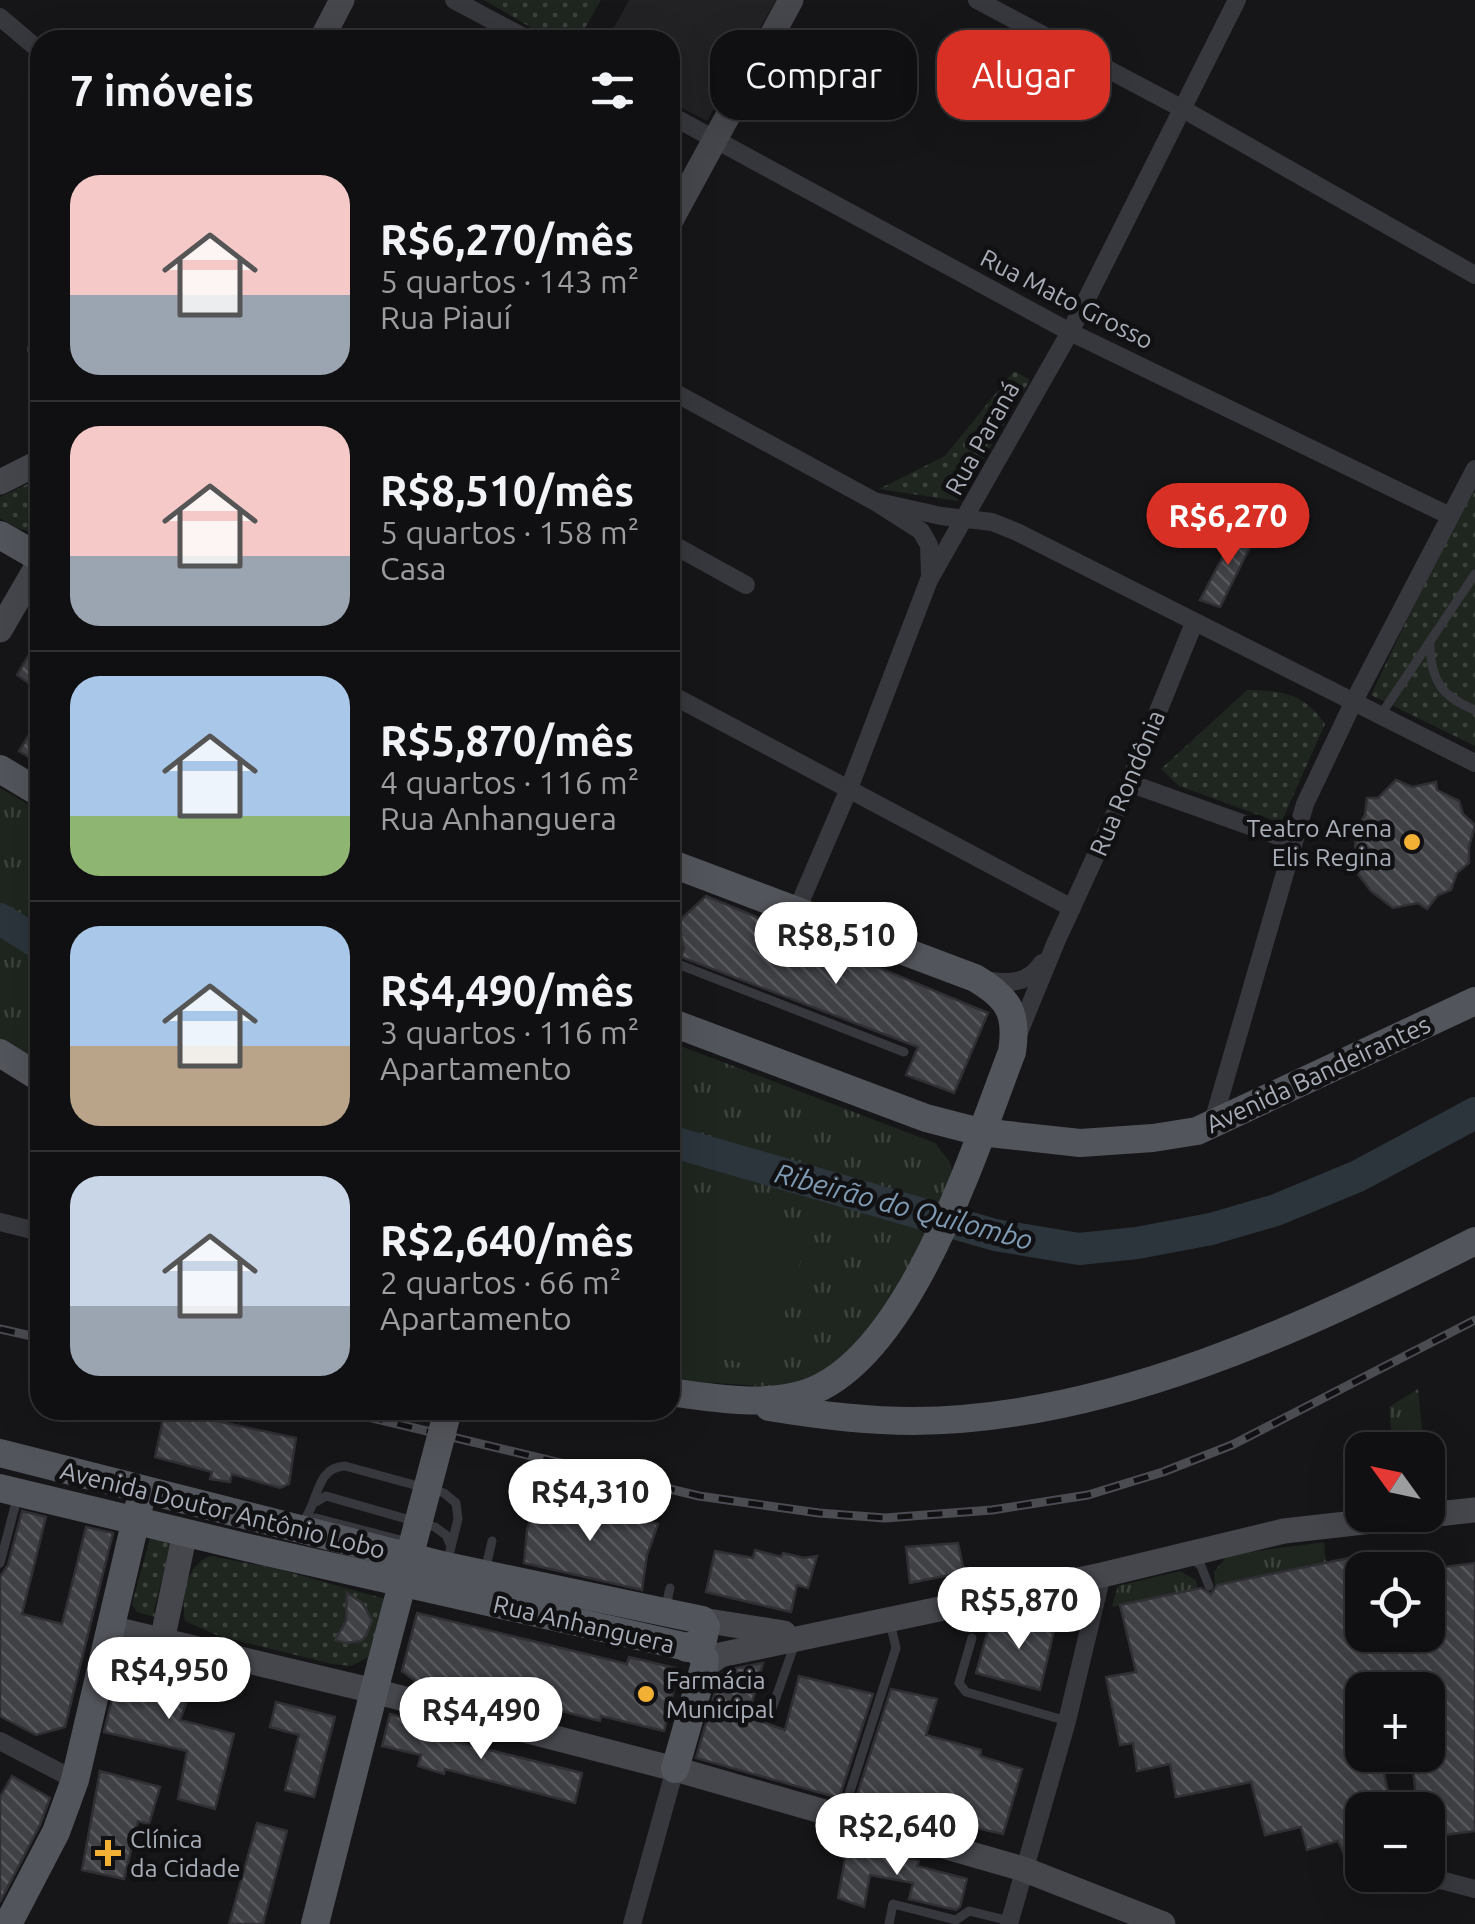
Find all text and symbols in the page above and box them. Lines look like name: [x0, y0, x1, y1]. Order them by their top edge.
chip: Comprar: [710, 30, 917, 120]
chip: Alugar: [937, 30, 1110, 120]
icon: filters: [585, 63, 640, 118]
text: 7 imóveis: [70, 67, 254, 114]
icon: home: [150, 215, 270, 335]
text: R$6,270/mês: [380, 216, 634, 263]
street label: Rua Mato Grosso: [976, 243, 1158, 355]
text: 5 quartos · 143 m²: [380, 263, 639, 299]
text: Rua Piauí: [380, 299, 511, 335]
street label: Rua Paraná: [939, 376, 1025, 500]
icon: home: [150, 466, 270, 586]
text: R$8,510/mês: [380, 467, 634, 514]
pin: R$6,270: [1136, 483, 1320, 568]
text: R$6,270: [1168, 497, 1288, 533]
text: 5 quartos · 158 m²: [380, 514, 639, 550]
text: Casa: [380, 550, 446, 586]
street label: Rua Rondônia: [1084, 706, 1170, 860]
icon: home: [150, 716, 270, 836]
text: R$5,870/mês: [380, 717, 634, 764]
text: 4 quartos · 116 m²: [380, 764, 639, 800]
text: Rua Anhanguera: [380, 800, 617, 836]
place label: Teatro Arena Elis Regina: [1246, 814, 1392, 871]
marker: Teatro Arena Elis Regina: [1401, 831, 1423, 853]
pin: R$8,510: [744, 902, 928, 987]
text: R$8,510: [776, 916, 896, 952]
icon: home: [150, 966, 270, 1086]
text: R$4,490/mês: [380, 967, 634, 1014]
street label: Avenida Bandeirantes: [1202, 1010, 1434, 1138]
text: 3 quartos · 116 m²: [380, 1014, 639, 1050]
text: Apartamento: [380, 1050, 572, 1086]
water label: Ribeirão do Quilombo: [772, 1157, 1036, 1256]
icon: home: [150, 1216, 270, 1336]
text: R$2,640/mês: [380, 1217, 634, 1264]
text: 2 quartos · 66 m²: [380, 1264, 621, 1300]
text: Apartamento: [380, 1300, 572, 1336]
north arrow: [1345, 1432, 1445, 1532]
map controls: [1345, 1432, 1445, 1892]
street label: Avenida Doutor Antônio Lobo: [58, 1456, 388, 1564]
pin: R$4,310: [498, 1459, 682, 1544]
text: R$4,310: [530, 1473, 650, 1509]
button: locate: [1345, 1552, 1445, 1652]
pin: R$5,870: [927, 1567, 1111, 1652]
text: R$5,870: [959, 1581, 1079, 1617]
street label: Rua Anhanguera: [491, 1590, 677, 1658]
pin: R$4,950: [77, 1637, 261, 1722]
text: R$4,950: [109, 1651, 229, 1687]
place label: Farmácia Municipal: [666, 1666, 774, 1723]
button: +: [1345, 1672, 1445, 1772]
pin: R$4,490: [389, 1677, 573, 1762]
marker: Farmácia Municipal: [635, 1683, 657, 1705]
text: R$4,490: [421, 1691, 541, 1727]
button: −: [1345, 1792, 1445, 1892]
pin: R$2,640: [805, 1793, 989, 1878]
text: R$2,640: [837, 1807, 957, 1843]
place label: Clínica da Cidade: [130, 1825, 241, 1882]
marker: Clínica da Cidade: [95, 1840, 121, 1866]

